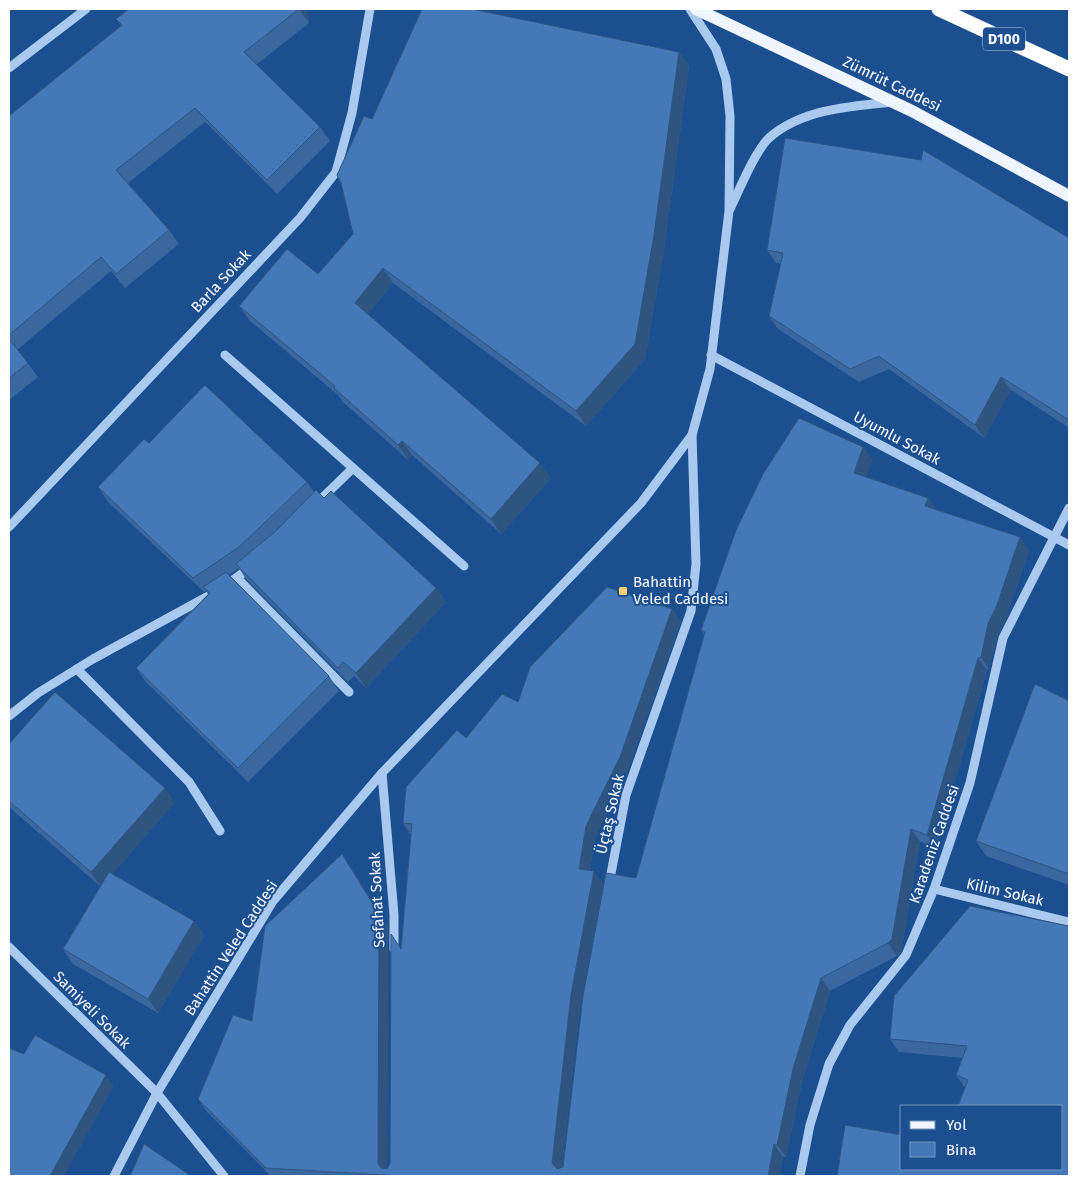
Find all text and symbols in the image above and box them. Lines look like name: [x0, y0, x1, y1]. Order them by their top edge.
road number: D100: [983, 28, 1025, 50]
street label: Zümrüt Caddesi: [840, 53, 944, 115]
street label: Barla Sokak: [187, 245, 255, 316]
street label: Uyumlu Sokak: [850, 407, 944, 469]
place label: Bahattin Veled Caddesi: [633, 573, 728, 608]
marker: Bahattin Veled Caddesi: [617, 585, 629, 597]
street label: Üçtaş Sokak: [592, 772, 628, 856]
street label: Karadeniz Caddesi: [905, 782, 963, 906]
street label: Sefahat Sokak: [365, 851, 388, 948]
street label: Kilim Sokak: [965, 874, 1046, 910]
street label: Bahattin Veled Caddesi: [181, 877, 281, 1019]
street label: Samiyeli Sokak: [50, 968, 135, 1053]
legend: [900, 1105, 1063, 1170]
text: Yol: [946, 1116, 967, 1134]
text: Bina: [946, 1141, 976, 1159]

